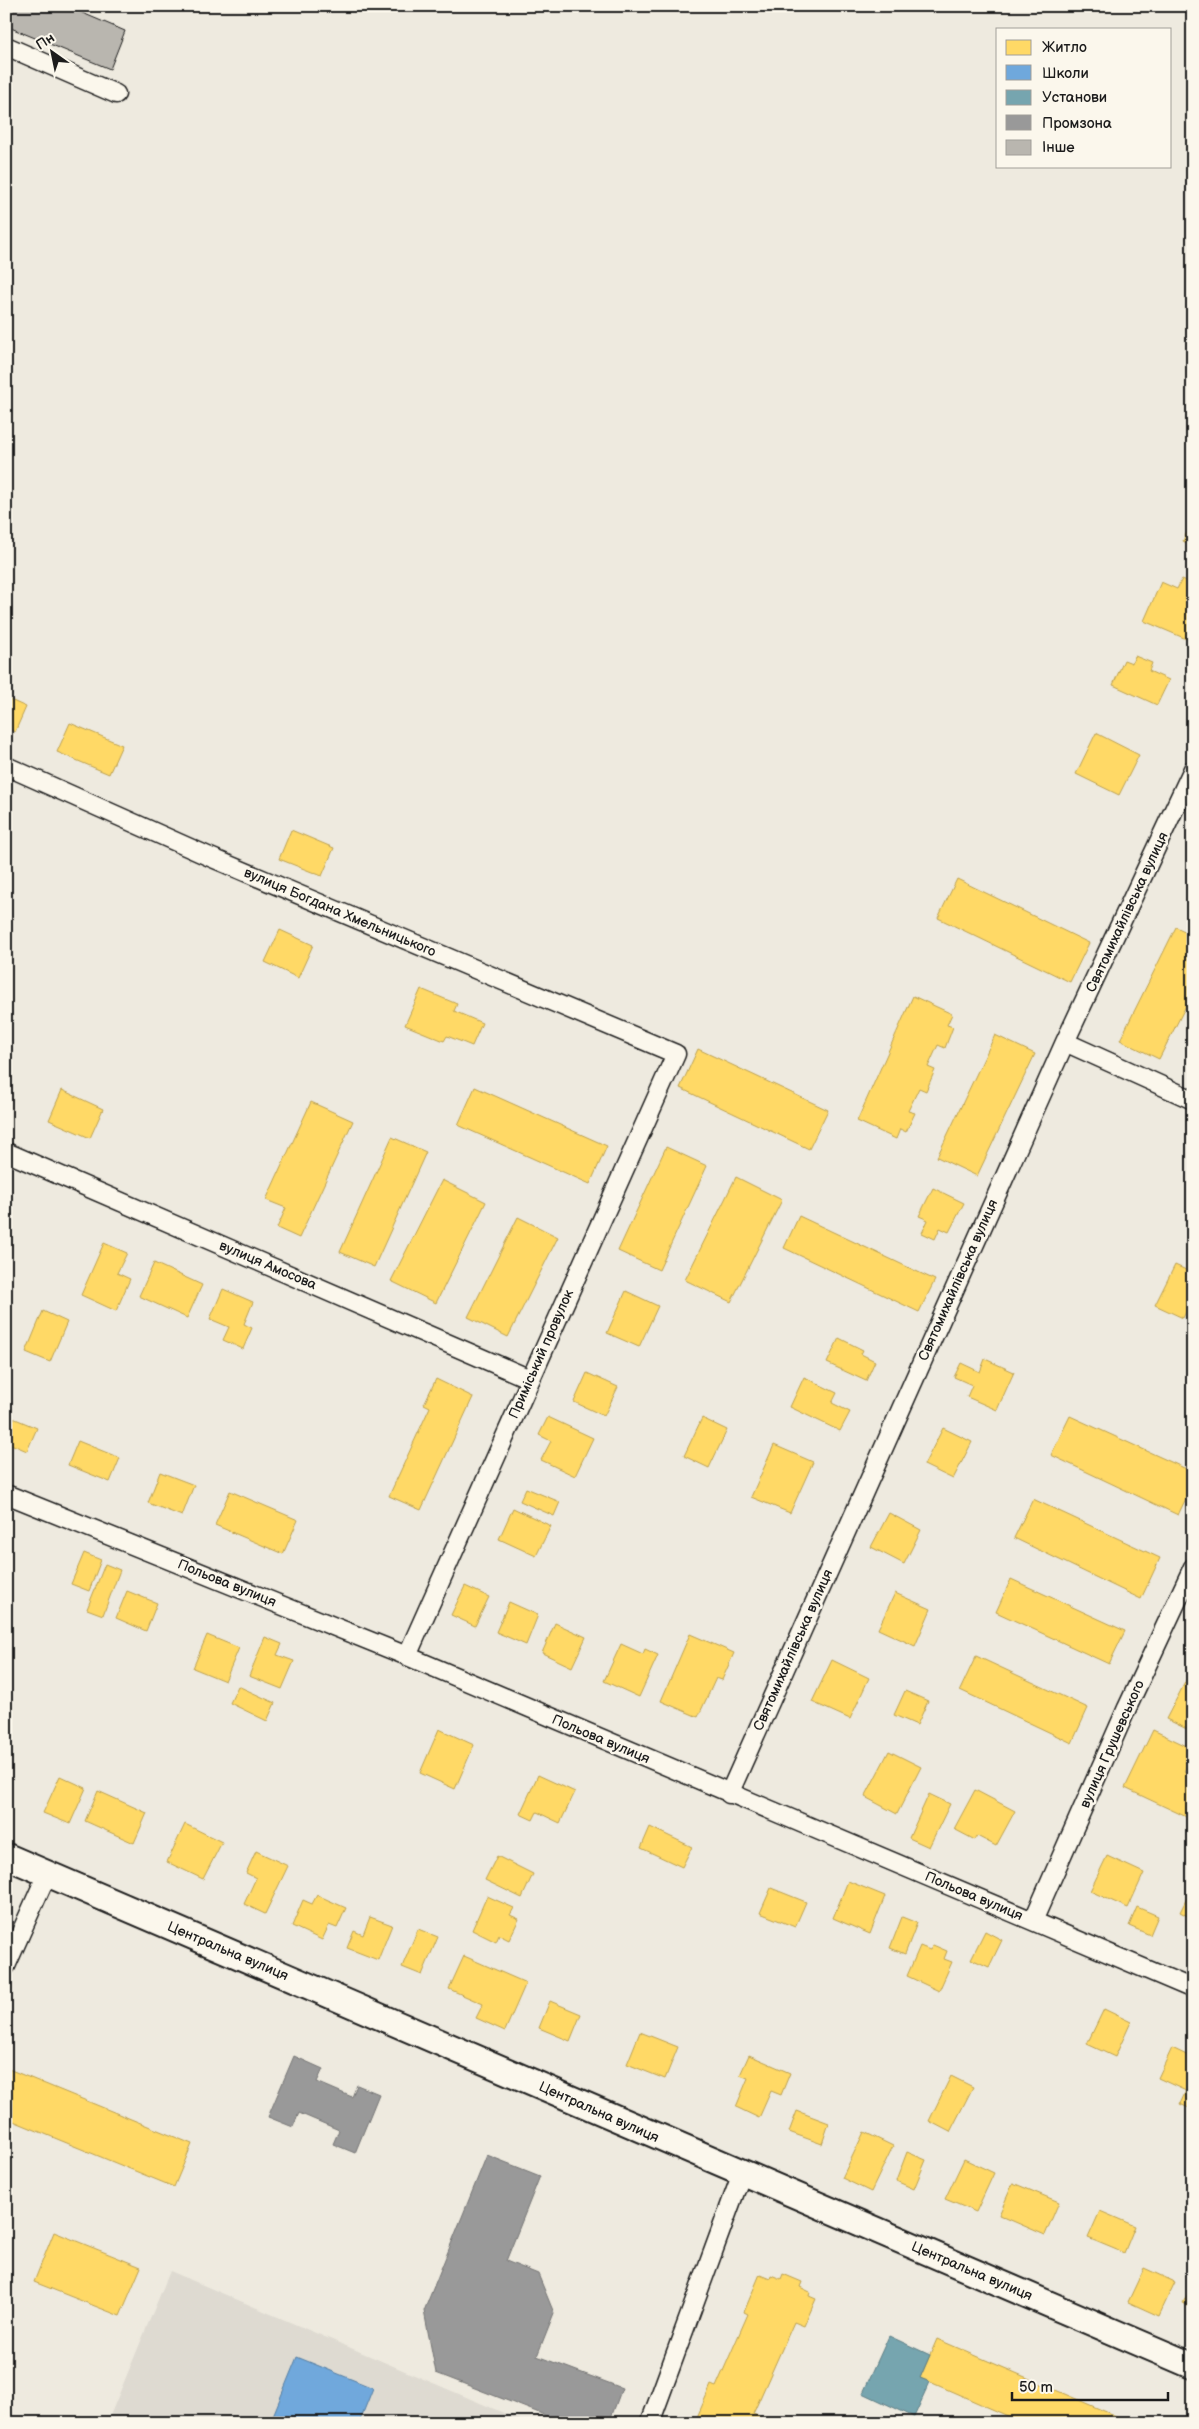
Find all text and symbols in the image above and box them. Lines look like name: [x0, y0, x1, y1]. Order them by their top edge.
north arrow: [28, 28, 78, 78]
legend: [996, 28, 1172, 168]
text: Пн: [33, 29, 58, 54]
text: Житло: [1042, 38, 1087, 57]
text: Школи: [1042, 64, 1089, 83]
text: Установи: [1042, 88, 1107, 107]
text: Промзона: [1042, 114, 1112, 133]
text: Інше: [1042, 138, 1075, 157]
street label: Святомихайлівська вулиця: [1082, 829, 1172, 995]
street label: вулиця Богдана Хмельницького: [241, 864, 439, 960]
street label: Святомихайлівська вулиця: [915, 1196, 1001, 1363]
street label: вулиця Амосова: [217, 1237, 320, 1293]
street label: Приміський провулок: [505, 1286, 577, 1421]
street label: Польова вулиця: [175, 1555, 279, 1611]
street label: Святомихайлівська вулиця: [750, 1566, 836, 1733]
street label: вулиця Грушевського: [1076, 1677, 1148, 1811]
street label: Польова вулиця: [549, 1711, 653, 1767]
street label: Польова вулиця: [922, 1868, 1026, 1924]
street label: Центральна вулиця: [165, 1918, 291, 1984]
street label: Центральна вулиця: [536, 2078, 662, 2146]
street label: Центральна вулиця: [909, 2238, 1035, 2304]
scale bar: [1012, 2369, 1168, 2401]
text: 50 m: [1019, 2378, 1053, 2397]

